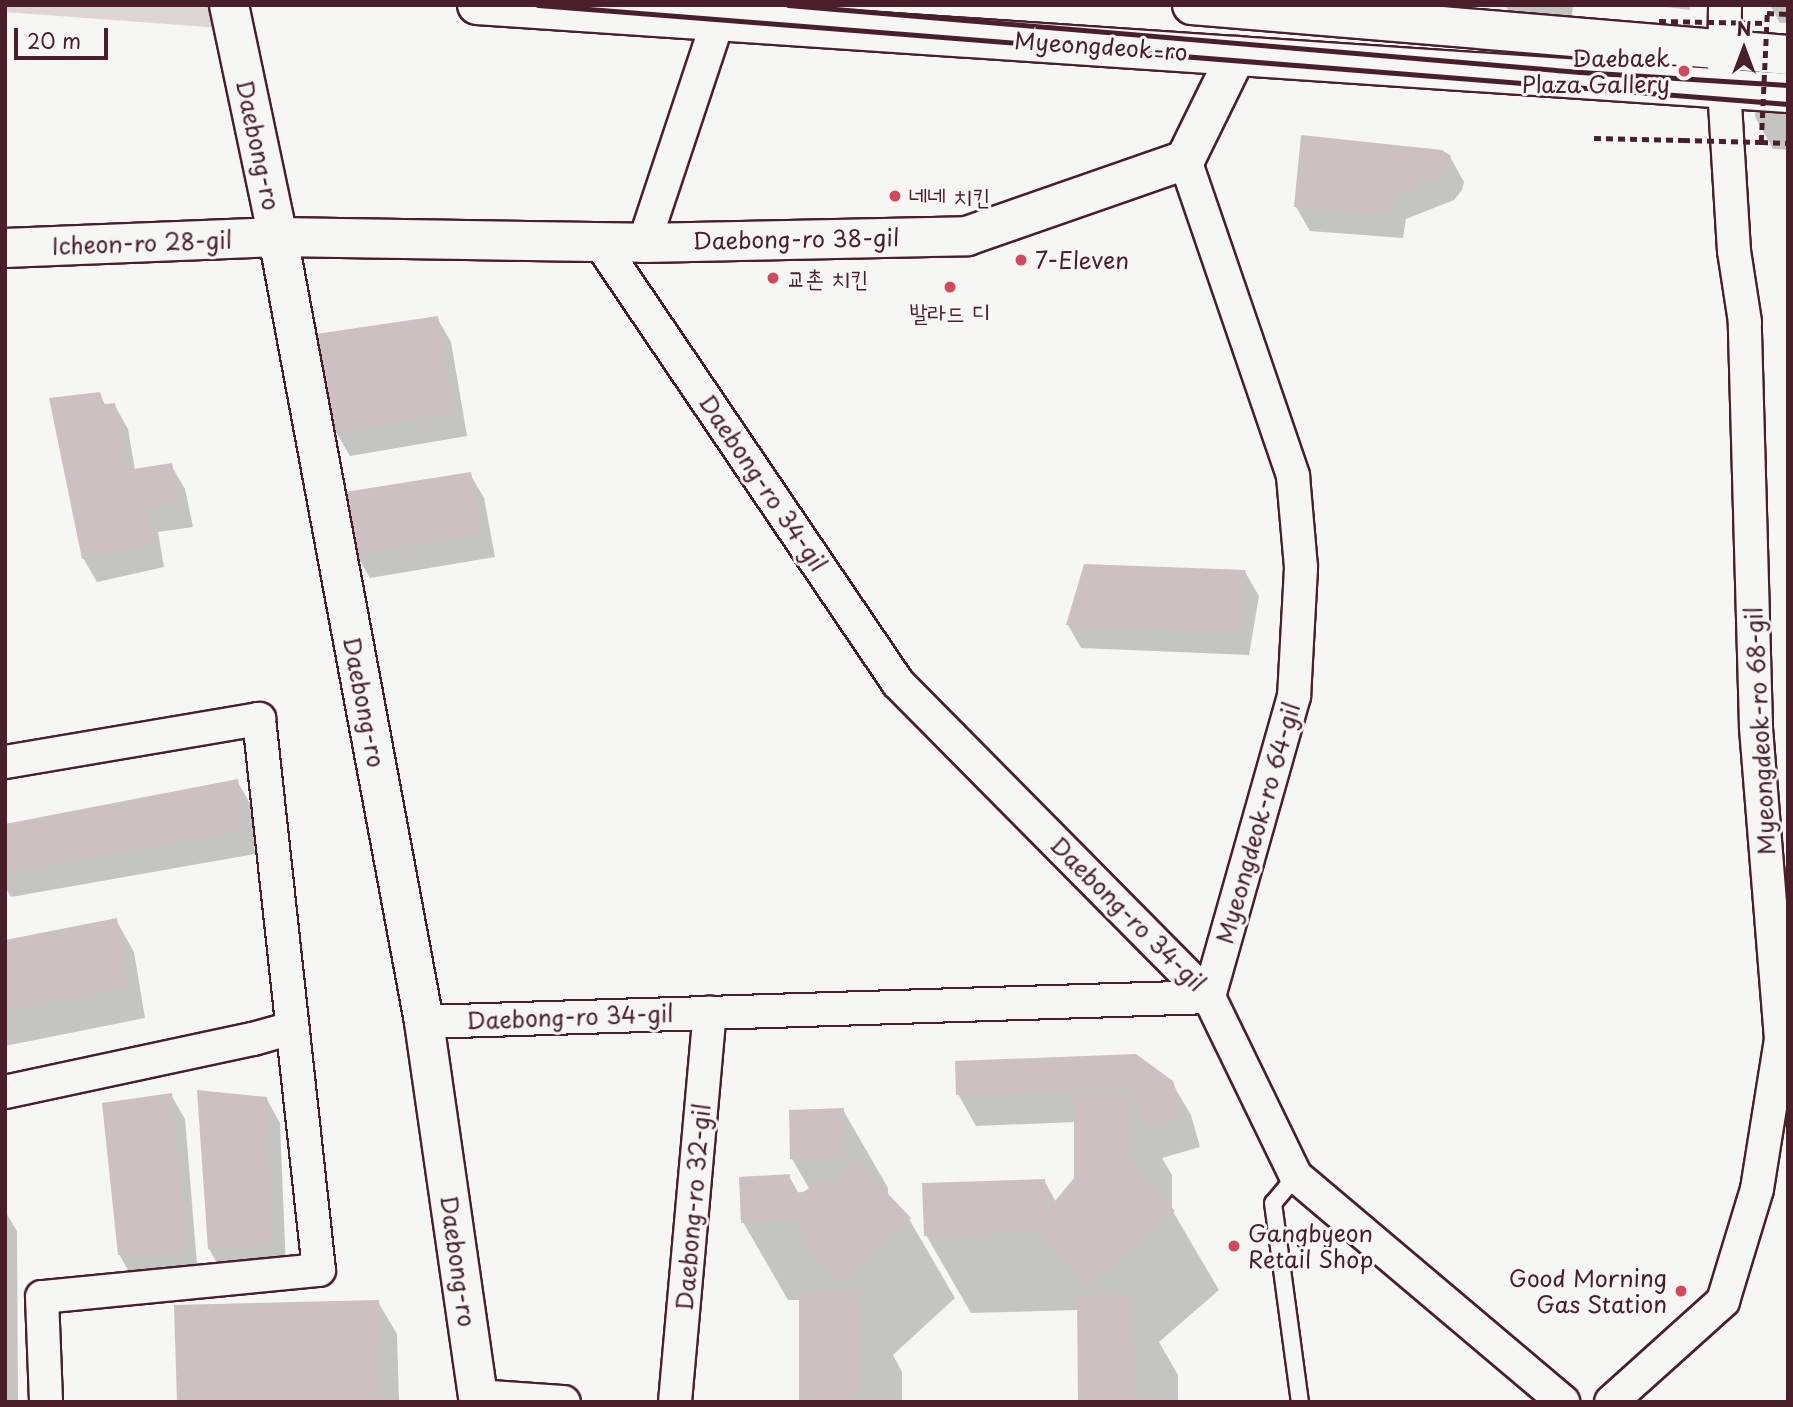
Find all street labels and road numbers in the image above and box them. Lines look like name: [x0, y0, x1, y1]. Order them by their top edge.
street label: Myeongdeok-ro: [1013, 26, 1189, 66]
street label: Daebong-ro: [231, 77, 285, 213]
street label: Daebong-ro 38-gil: [692, 223, 900, 255]
street label: Icheon-ro 28-gil: [51, 226, 233, 260]
street label: Daebong-ro 34-gil: [693, 389, 833, 577]
street label: Myeongdeok-ro 68-gil: [1740, 606, 1780, 856]
street label: Daebong-ro: [338, 634, 390, 770]
street label: Myeongdeok-ro 64-gil: [1210, 699, 1306, 947]
street label: Daebong-ro 34-gil: [1045, 831, 1211, 997]
street label: Daebong-ro 34-gil: [466, 1000, 674, 1034]
street label: Daebong-ro 32-gil: [670, 1102, 716, 1312]
street label: Daebong-ro: [435, 1194, 481, 1328]

